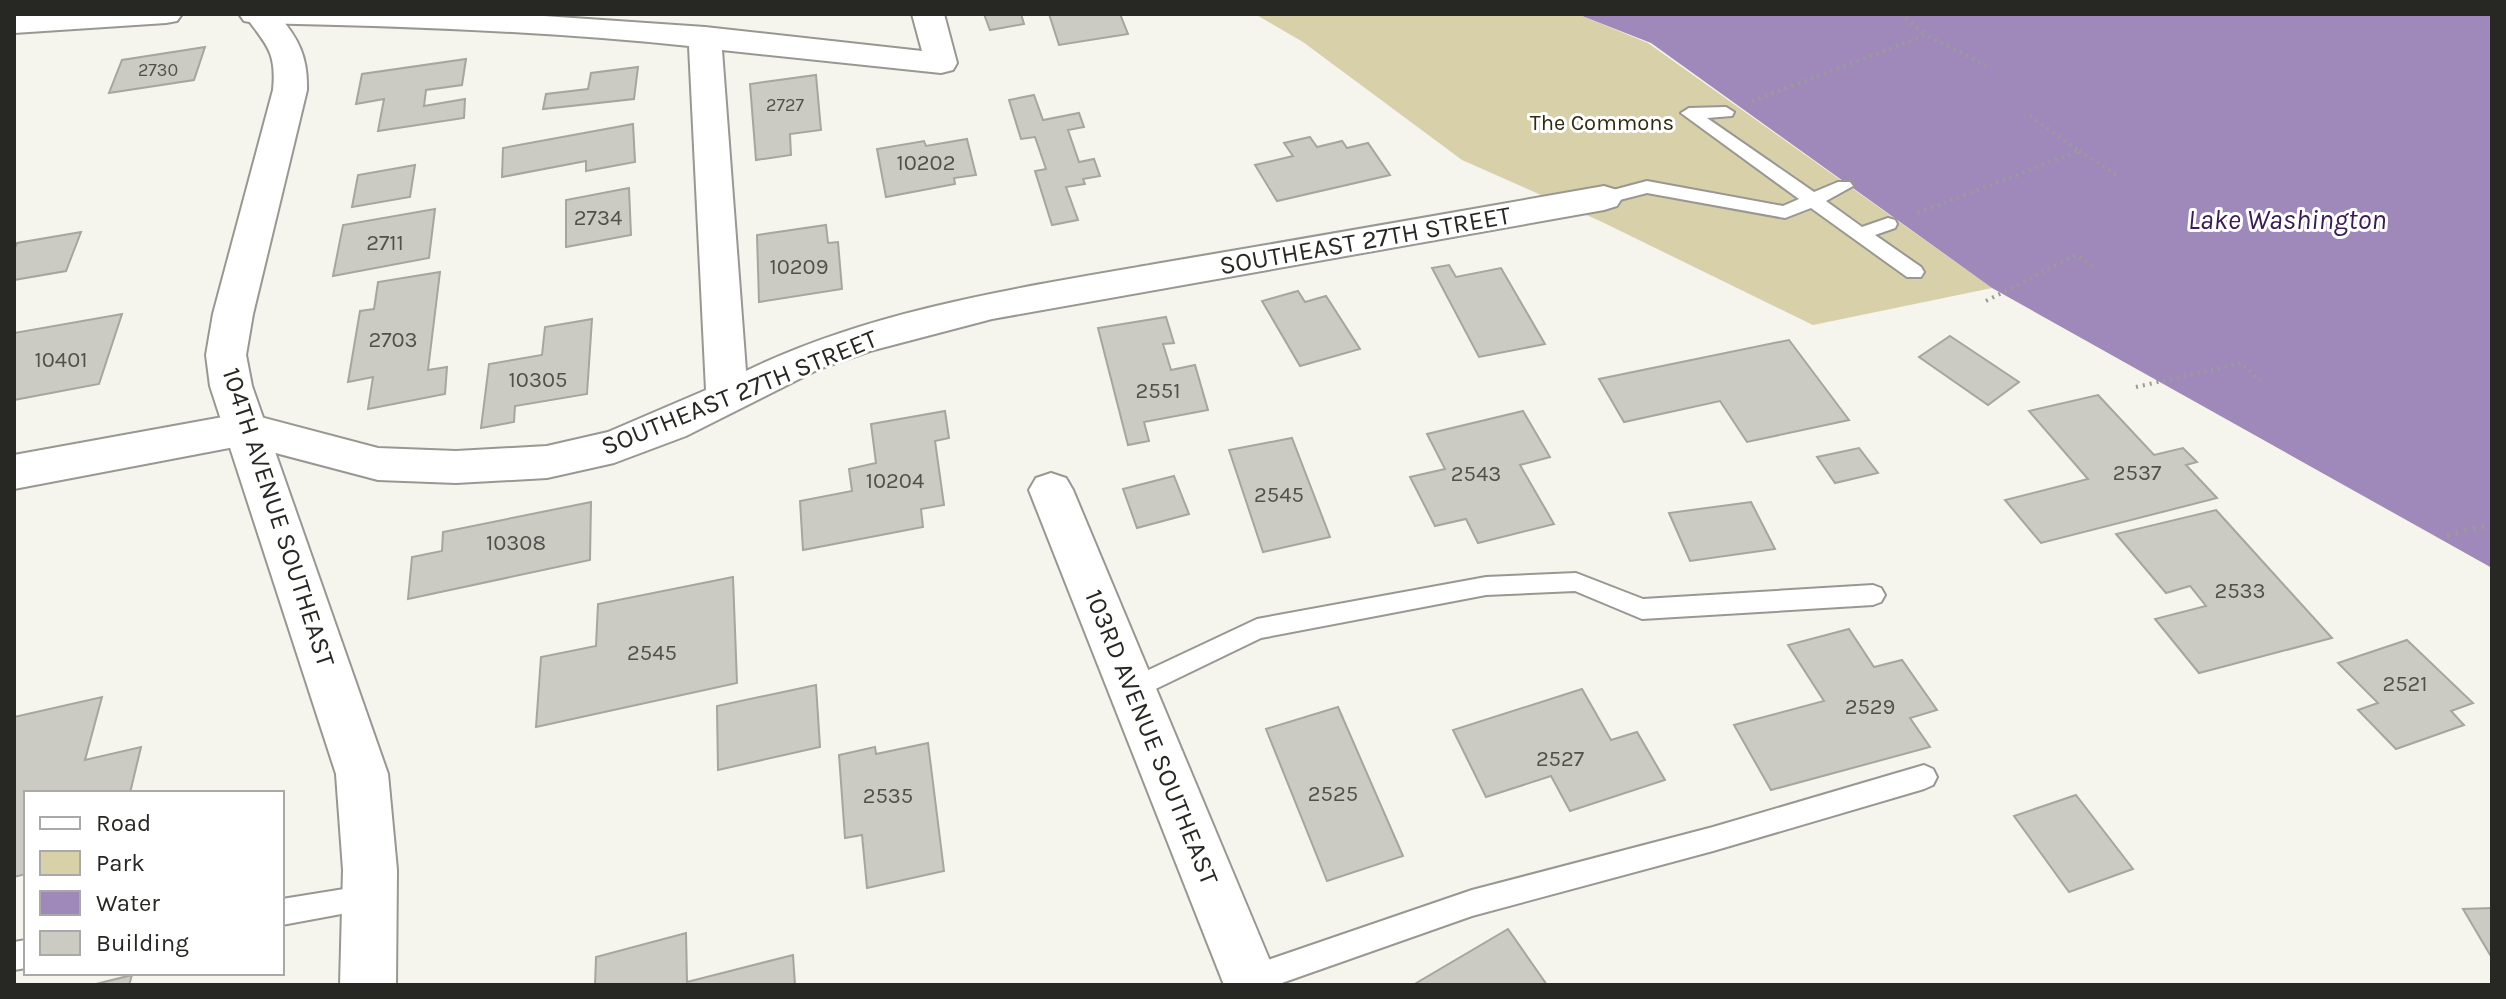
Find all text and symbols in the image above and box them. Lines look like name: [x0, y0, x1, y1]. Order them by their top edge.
house number: 2730: [138, 59, 178, 81]
house number: 2727: [766, 94, 804, 116]
park label: The Commons: [1530, 110, 1674, 136]
house number: 10202: [897, 150, 955, 176]
street label: SOUTHEAST 27TH STREET: [1217, 200, 1513, 281]
water label: Lake Washington: [2188, 203, 2386, 236]
house number: 2734: [574, 205, 622, 231]
house number: 2711: [366, 230, 404, 256]
house number: 10209: [770, 254, 828, 280]
street label: SOUTHEAST 27TH STREET: [597, 323, 882, 462]
house number: 2703: [368, 327, 418, 353]
house number: 10401: [35, 347, 87, 373]
street label: 104TH AVENUE SOUTHEAST: [216, 364, 342, 670]
house number: 10305: [509, 367, 567, 393]
house number: 2551: [1136, 378, 1180, 404]
house number: 2537: [2113, 460, 2161, 486]
house number: 2543: [1451, 461, 1501, 487]
house number: 10204: [866, 468, 924, 494]
house number: 2545: [1254, 482, 1304, 508]
house number: 10308: [486, 530, 546, 556]
house number: 2533: [2214, 578, 2266, 604]
street label: 103RD AVENUE SOUTHEAST: [1078, 585, 1225, 889]
house number: 2545: [627, 640, 677, 666]
house number: 2521: [2382, 671, 2428, 697]
house number: 2529: [1845, 694, 1895, 720]
house number: 2527: [1536, 746, 1584, 772]
house number: 2525: [1308, 781, 1358, 807]
house number: 2535: [863, 783, 913, 809]
legend: [24, 791, 284, 975]
text: Road: [96, 809, 151, 837]
text: Park: [96, 849, 145, 877]
text: Water: [96, 889, 160, 917]
text: Building: [96, 929, 189, 957]

